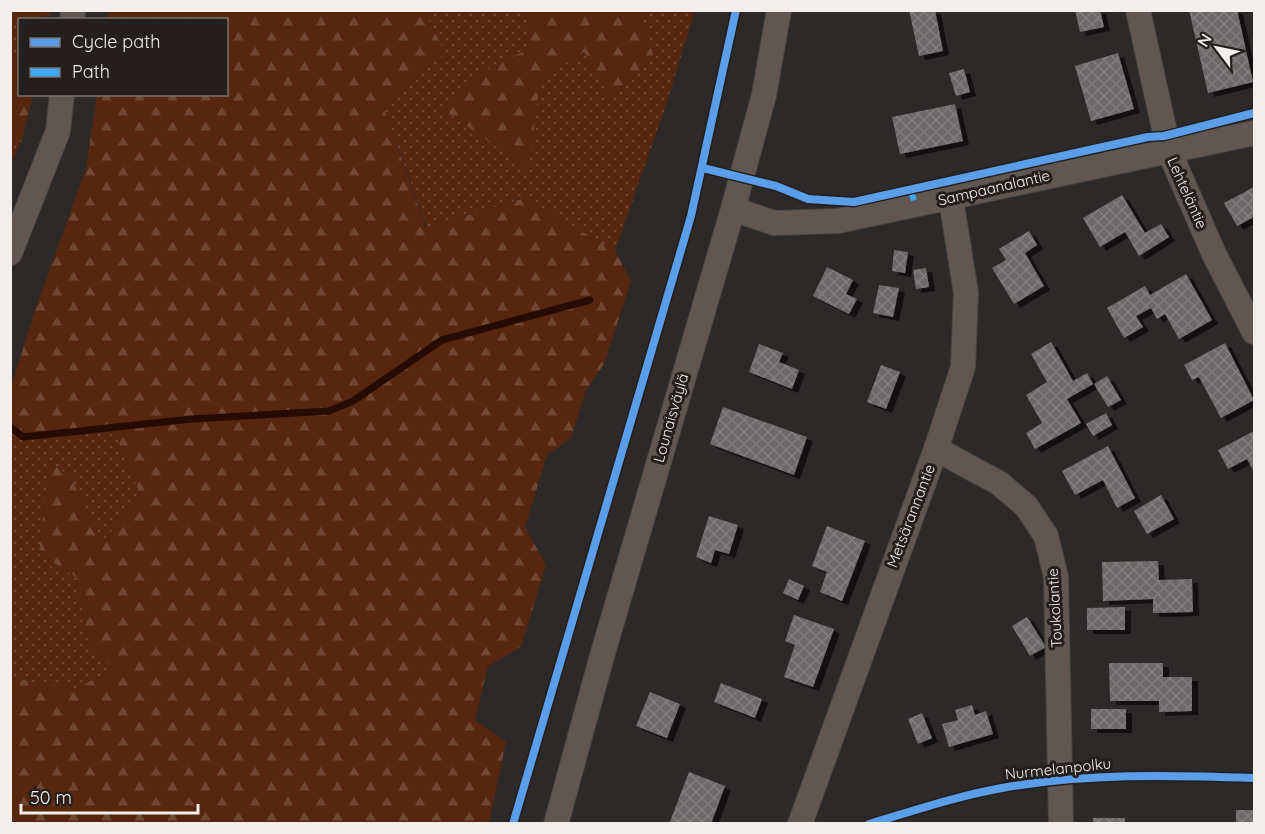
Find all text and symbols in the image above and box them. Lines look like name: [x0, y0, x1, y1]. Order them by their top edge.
legend: [18, 18, 228, 96]
north arrow: [1187, 18, 1247, 78]
text: Cycle path: [72, 30, 160, 53]
text: N: [1193, 30, 1216, 50]
text: Path: [72, 60, 110, 83]
street label: Lehteläntie: [1163, 154, 1212, 232]
street label: Sampaanalantie: [936, 165, 1052, 210]
street label: Lounaisväylä: [649, 371, 692, 465]
street label: Metsärannantie: [882, 461, 939, 570]
street label: Toukolantie: [1043, 568, 1066, 648]
street label: Nurmelanpolku: [1004, 753, 1112, 784]
scale bar: [21, 777, 198, 815]
text: 50 m: [30, 786, 72, 809]

